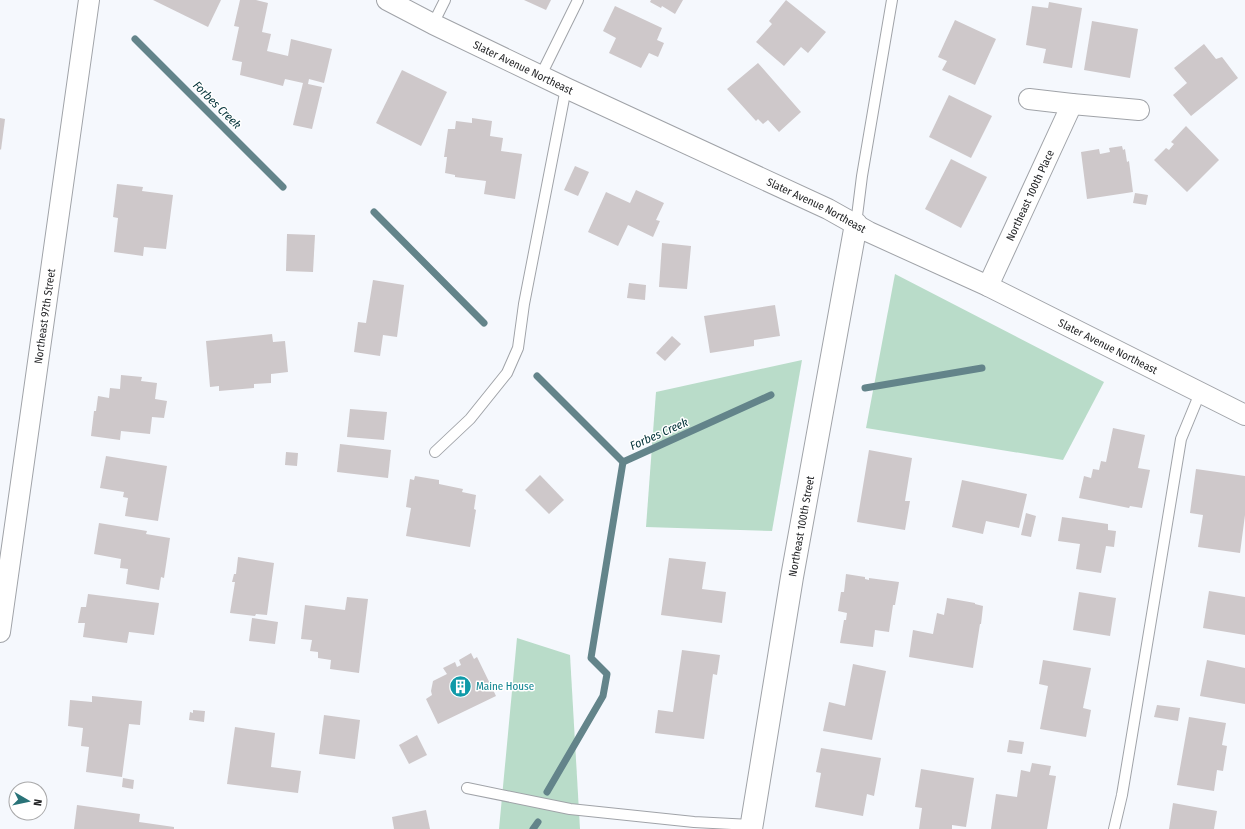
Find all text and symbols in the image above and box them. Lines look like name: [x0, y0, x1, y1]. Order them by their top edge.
street label: Slater Avenue Northeast: [471, 38, 575, 98]
water label: Forbes Creek: [190, 78, 244, 132]
street label: Northeast 100th Place: [1004, 148, 1057, 243]
street label: Slater Avenue Northeast: [764, 176, 868, 236]
street label: Northeast 97th Street: [32, 267, 58, 365]
street label: Slater Avenue Northeast: [1056, 316, 1160, 377]
water label: Forbes Creek: [628, 415, 690, 453]
street label: Northeast 100th Street: [786, 474, 817, 578]
building icon: Maine House: [448, 673, 474, 699]
place label: Maine House: [476, 680, 534, 693]
north arrow: [8, 781, 48, 821]
text: N: [30, 798, 44, 807]

